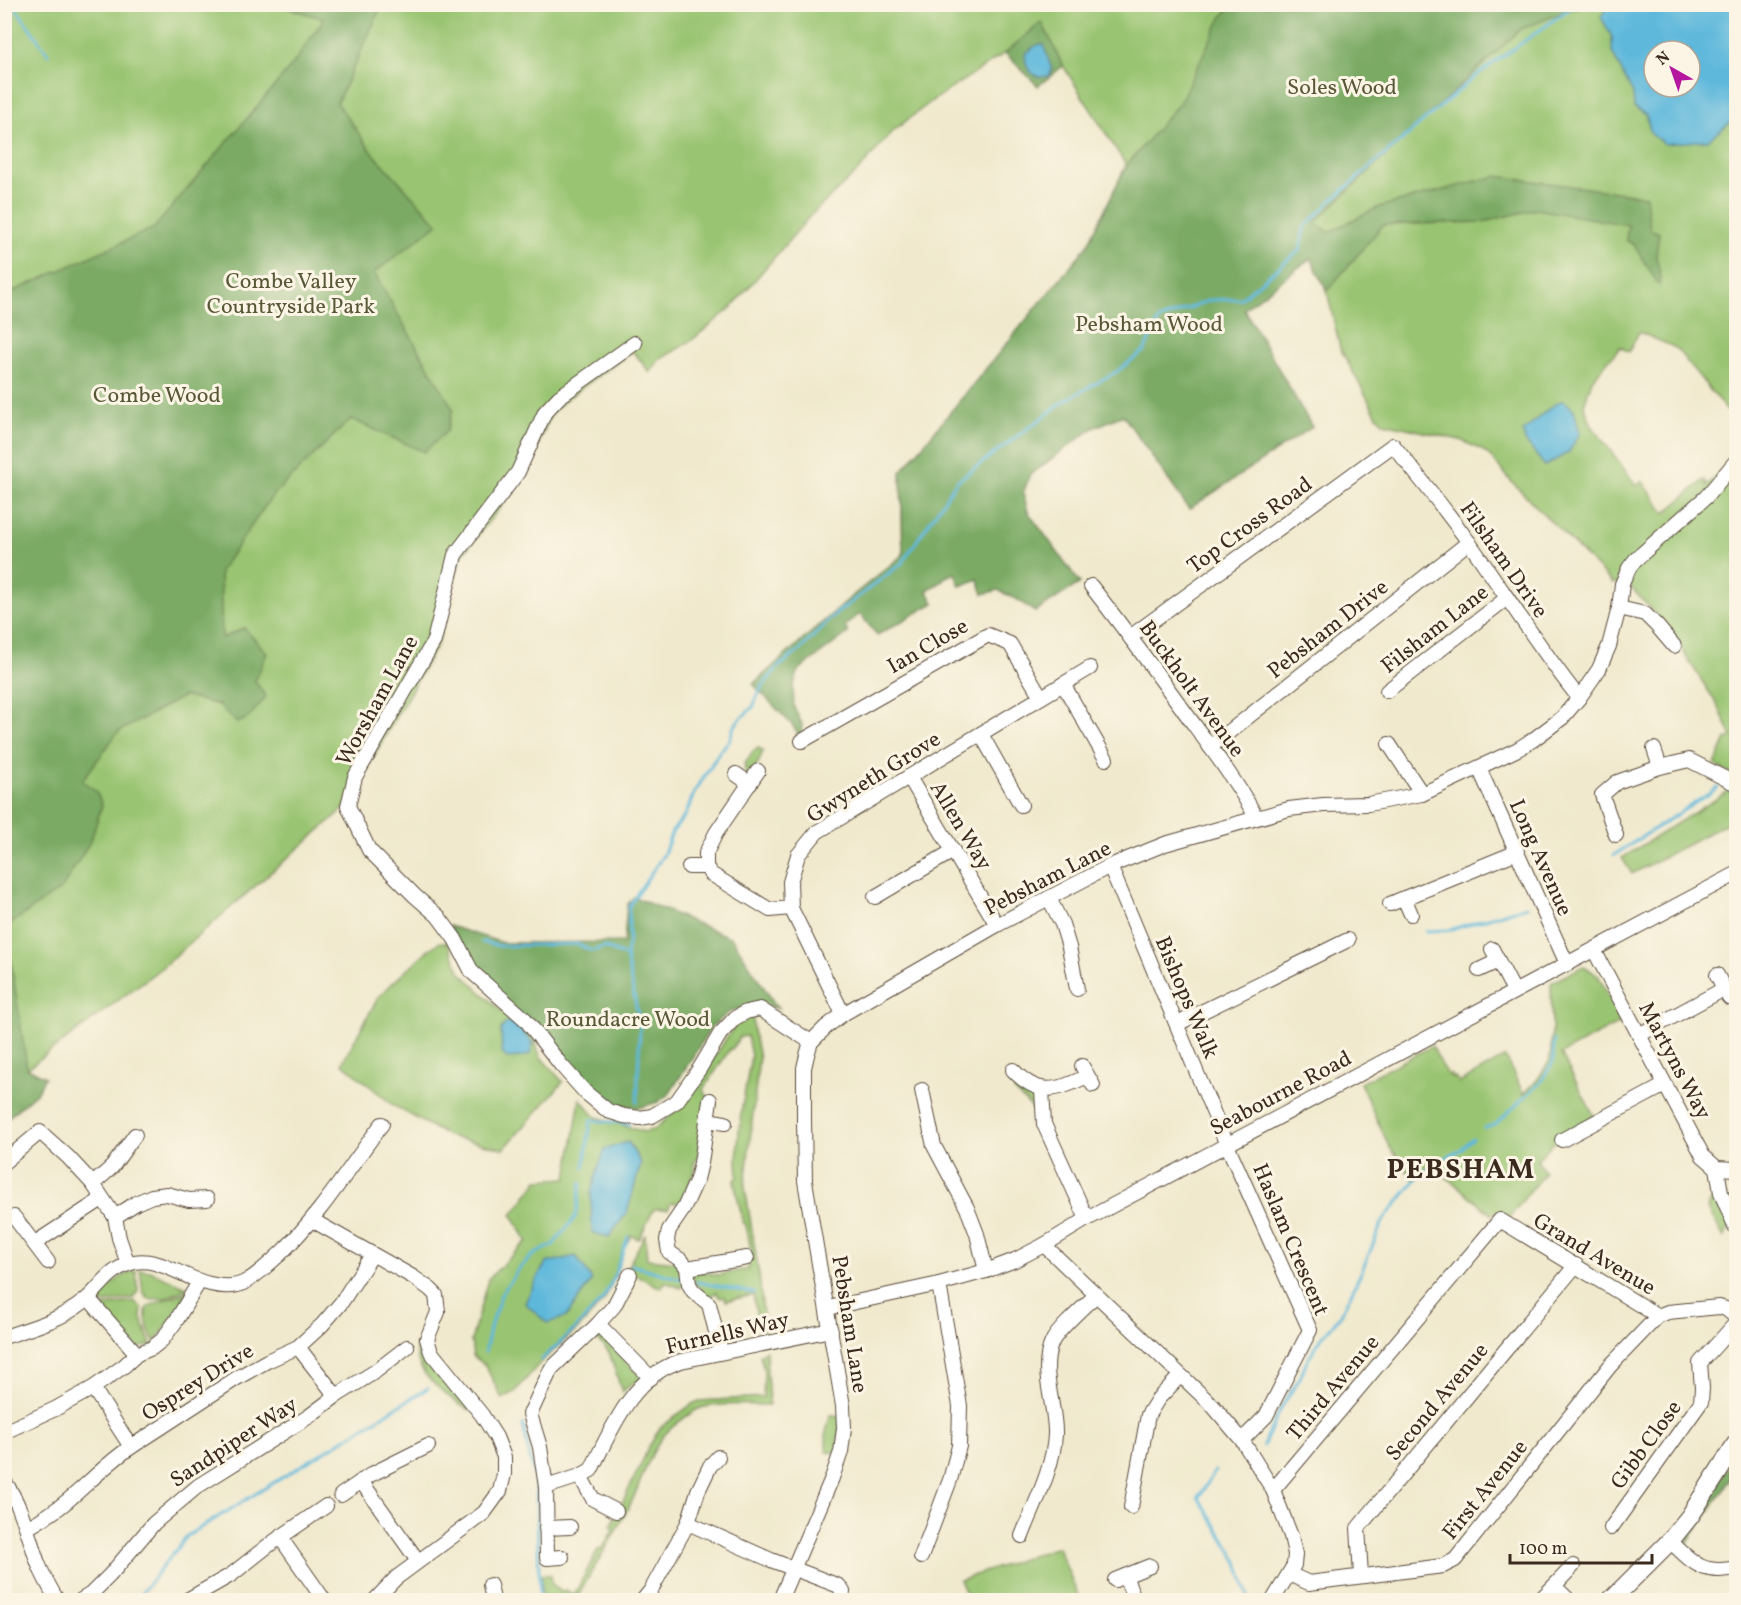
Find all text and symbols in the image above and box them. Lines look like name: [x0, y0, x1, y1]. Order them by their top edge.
north arrow: [1642, 39, 1702, 99]
text: N: [1652, 47, 1675, 71]
park label: Soles Wood: [1287, 73, 1397, 104]
park label: Combe Valley Countryside Park: [207, 267, 375, 323]
park label: Pebsham Wood: [1075, 310, 1223, 341]
park label: Combe Wood: [93, 381, 221, 412]
street label: Top Cross Road: [1181, 470, 1320, 582]
street label: Filsham Drive: [1451, 496, 1555, 625]
street label: Pebsham Drive: [1262, 573, 1396, 687]
street label: Filsham Lane: [1375, 578, 1496, 682]
street label: Ian Close: [882, 612, 974, 683]
street label: Buckholt Avenue: [1131, 615, 1251, 764]
street label: Worsham Lane: [329, 630, 427, 772]
street label: Gwyneth Grove: [801, 725, 947, 832]
street label: Allen Way: [921, 776, 999, 877]
street label: Long Avenue: [1500, 795, 1579, 921]
street label: Pebsham Lane: [979, 834, 1117, 925]
street label: Bishops Walk: [1146, 932, 1225, 1064]
street label: Martyns Way: [1630, 997, 1718, 1126]
park label: Roundacre Wood: [546, 1005, 710, 1036]
street label: Seabourne Road: [1205, 1044, 1358, 1145]
district label: PEBSHAM: [1386, 1151, 1536, 1190]
street label: Haslam Crescent: [1244, 1159, 1336, 1321]
street label: Grand Avenue: [1527, 1206, 1661, 1304]
street label: Pebsham Lane: [822, 1253, 875, 1395]
street label: Furnells Way: [663, 1305, 792, 1364]
street label: Third Avenue: [1280, 1329, 1388, 1448]
street label: Osprey Drive: [136, 1336, 260, 1430]
street label: Second Avenue: [1379, 1337, 1497, 1468]
street label: Sandpiper Way: [164, 1390, 304, 1496]
street label: Gibb Close: [1604, 1395, 1690, 1496]
street label: First Avenue: [1436, 1434, 1536, 1547]
scale bar: [1510, 1527, 1652, 1565]
text: 100 m: [1519, 1537, 1568, 1562]

